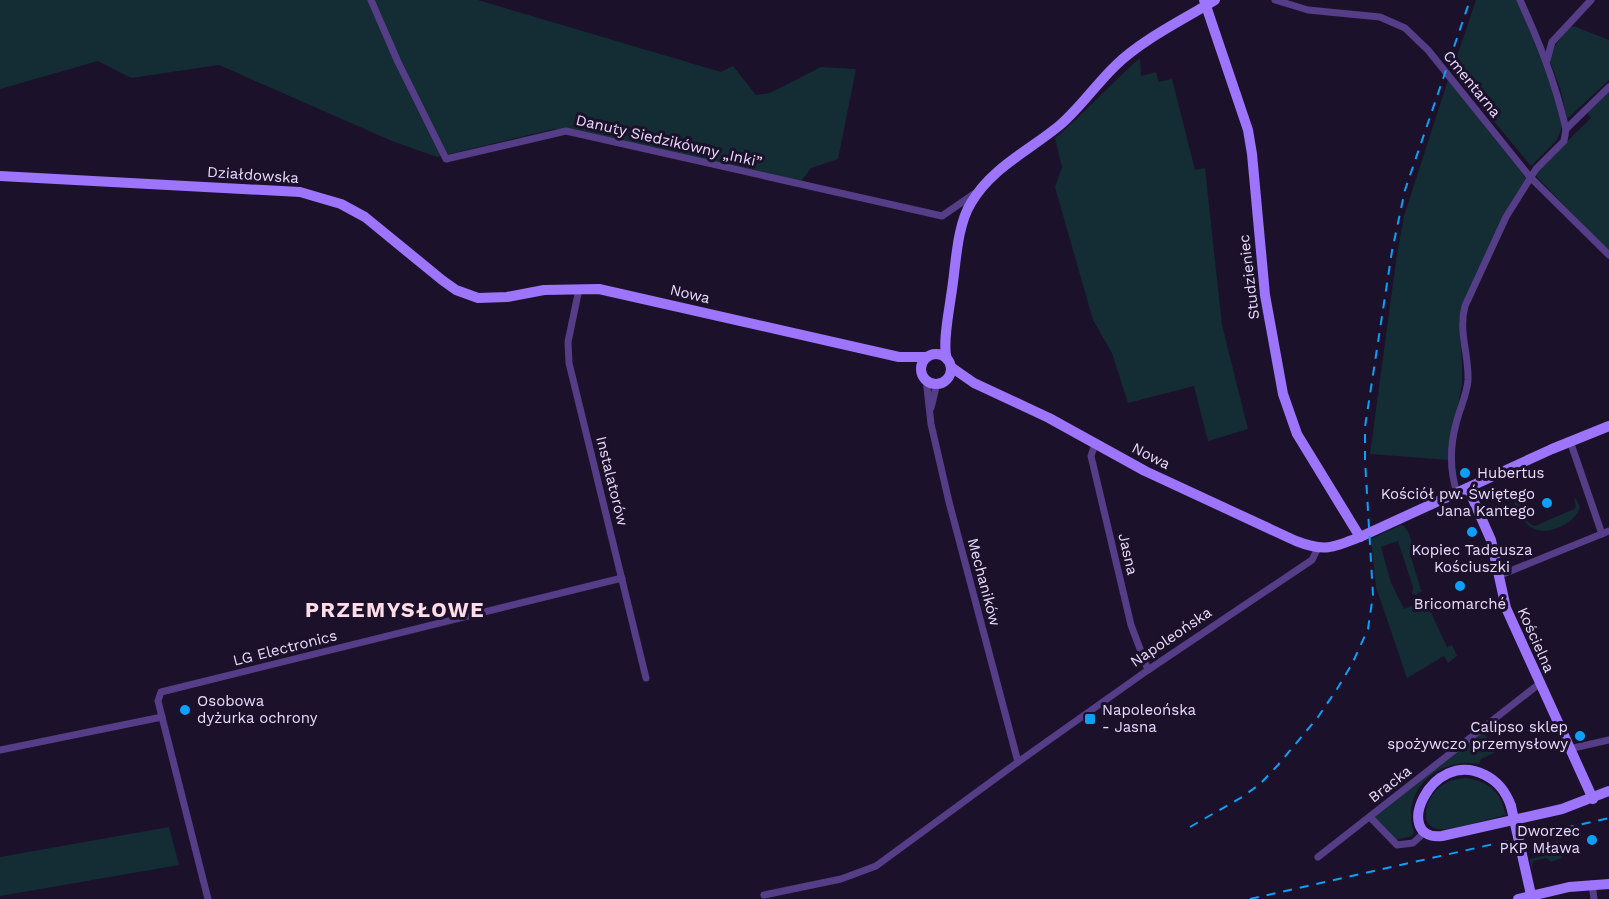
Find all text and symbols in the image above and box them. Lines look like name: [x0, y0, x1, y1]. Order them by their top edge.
street label: Cmentarna: [1439, 47, 1505, 122]
street label: Danuty Siedzikówny „Inki”: [574, 111, 764, 171]
street label: Działdowska: [206, 163, 300, 187]
street label: Studzieniec: [1235, 233, 1263, 321]
street label: Nowa: [668, 281, 712, 307]
street label: Instalatorów: [592, 434, 632, 528]
street label: Nowa: [1129, 439, 1174, 473]
place label: Hubertus: [1477, 464, 1544, 482]
marker: Hubertus: [1458, 466, 1472, 480]
place label: Kościół pw. Świętego Jana Kantego: [1381, 484, 1535, 520]
marker: Kościół pw. Świętego Jana Kantego: [1540, 496, 1554, 510]
marker: Kopiec Tadeusza Kościuszki: [1465, 525, 1479, 539]
street label: Jasna: [1114, 531, 1142, 577]
street label: Mechaników: [964, 536, 1005, 628]
place label: Kopiec Tadeusza Kościuszki: [1411, 541, 1533, 576]
marker: Bricomarché: [1453, 579, 1467, 593]
place label: Bricomarché: [1414, 595, 1506, 613]
district label: PRZEMYSŁOWE: [305, 597, 485, 622]
street label: Napoleońska: [1127, 603, 1215, 671]
street label: Kościelna: [1514, 605, 1559, 676]
street label: LG Electronics: [231, 626, 339, 670]
place label: Osobowa dyżurka ochrony: [197, 692, 318, 727]
place label: Napoleońska - Jasna: [1102, 701, 1197, 736]
marker: Osobowa dyżurka ochrony: [178, 703, 192, 717]
marker: Napoleońska - Jasna: [1083, 712, 1097, 726]
place label: Calipso sklep spożywczo przemysłowy: [1387, 718, 1568, 753]
marker: Calipso sklep spożywczo przemysłowy: [1573, 729, 1587, 743]
street label: Bracka: [1365, 761, 1415, 806]
place label: Dworzec PKP Mława: [1500, 822, 1581, 857]
marker: Dworzec PKP Mława: [1585, 833, 1599, 847]

